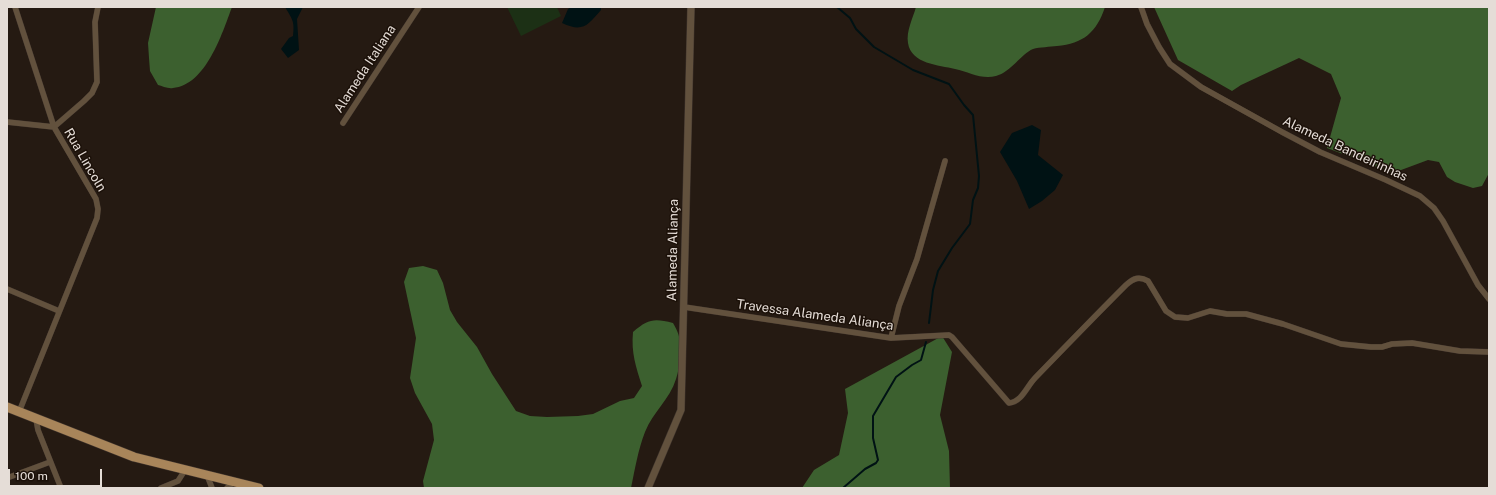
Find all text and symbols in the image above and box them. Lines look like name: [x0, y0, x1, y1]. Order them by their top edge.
street label: Alameda Italiana: [331, 22, 399, 116]
street label: Alameda Bandeirinhas: [1280, 113, 1410, 185]
street label: Rua Lincoln: [61, 126, 109, 194]
street label: Alameda Aliança: [664, 199, 682, 301]
street label: Travessa Alameda Aliança: [735, 296, 895, 334]
scale bar: [10, 461, 104, 487]
text: 100 m: [15, 469, 48, 483]

